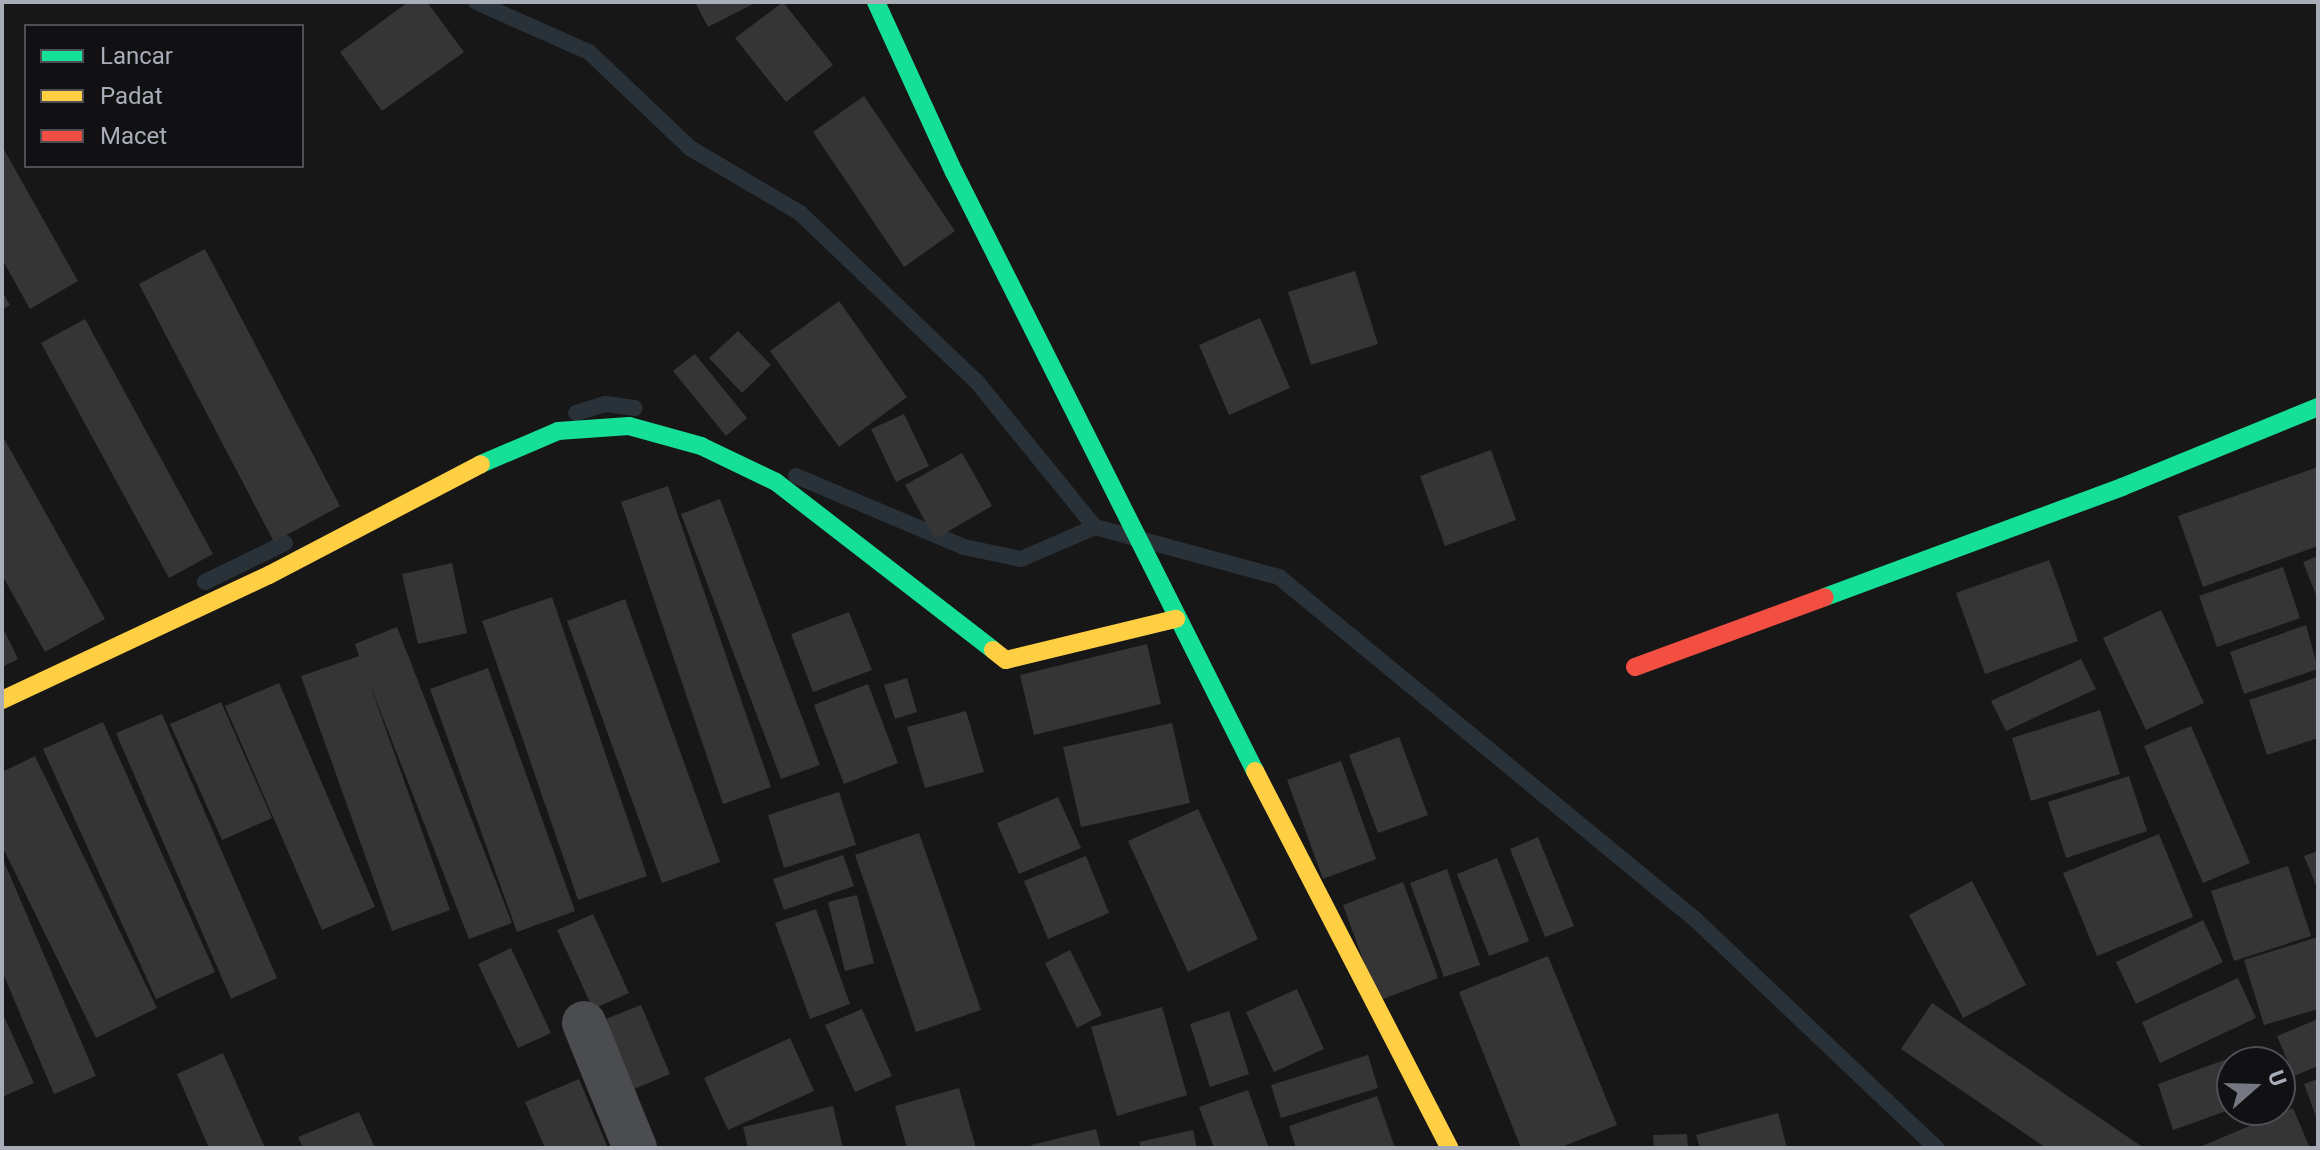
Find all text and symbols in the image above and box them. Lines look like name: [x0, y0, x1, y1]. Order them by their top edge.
legend: [24, 24, 304, 168]
text: Lancar: [100, 42, 173, 70]
text: Padat: [100, 82, 163, 110]
text: Macet: [100, 122, 167, 150]
north arrow: [2216, 1046, 2296, 1126]
text: U: [2263, 1067, 2291, 1089]

